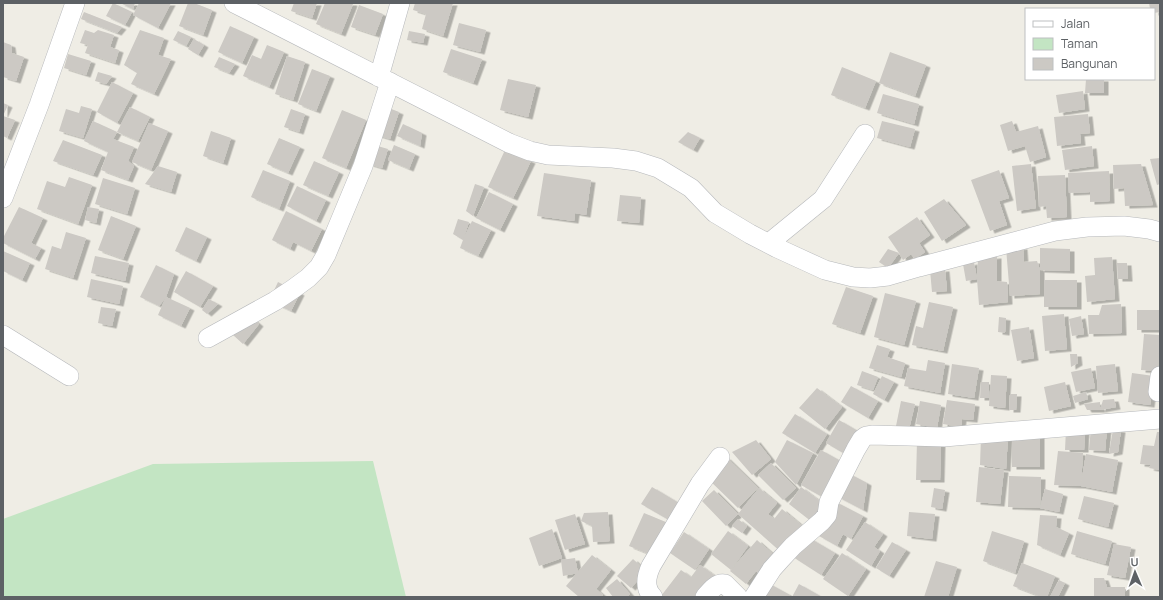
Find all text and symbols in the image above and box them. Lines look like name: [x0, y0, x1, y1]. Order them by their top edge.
legend: [1025, 8, 1155, 80]
text: Jalan: [1061, 15, 1090, 32]
text: Taman: [1061, 35, 1098, 52]
text: Bangunan: [1061, 55, 1117, 72]
north arrow: [1115, 552, 1155, 592]
text: U: [1130, 554, 1139, 569]

